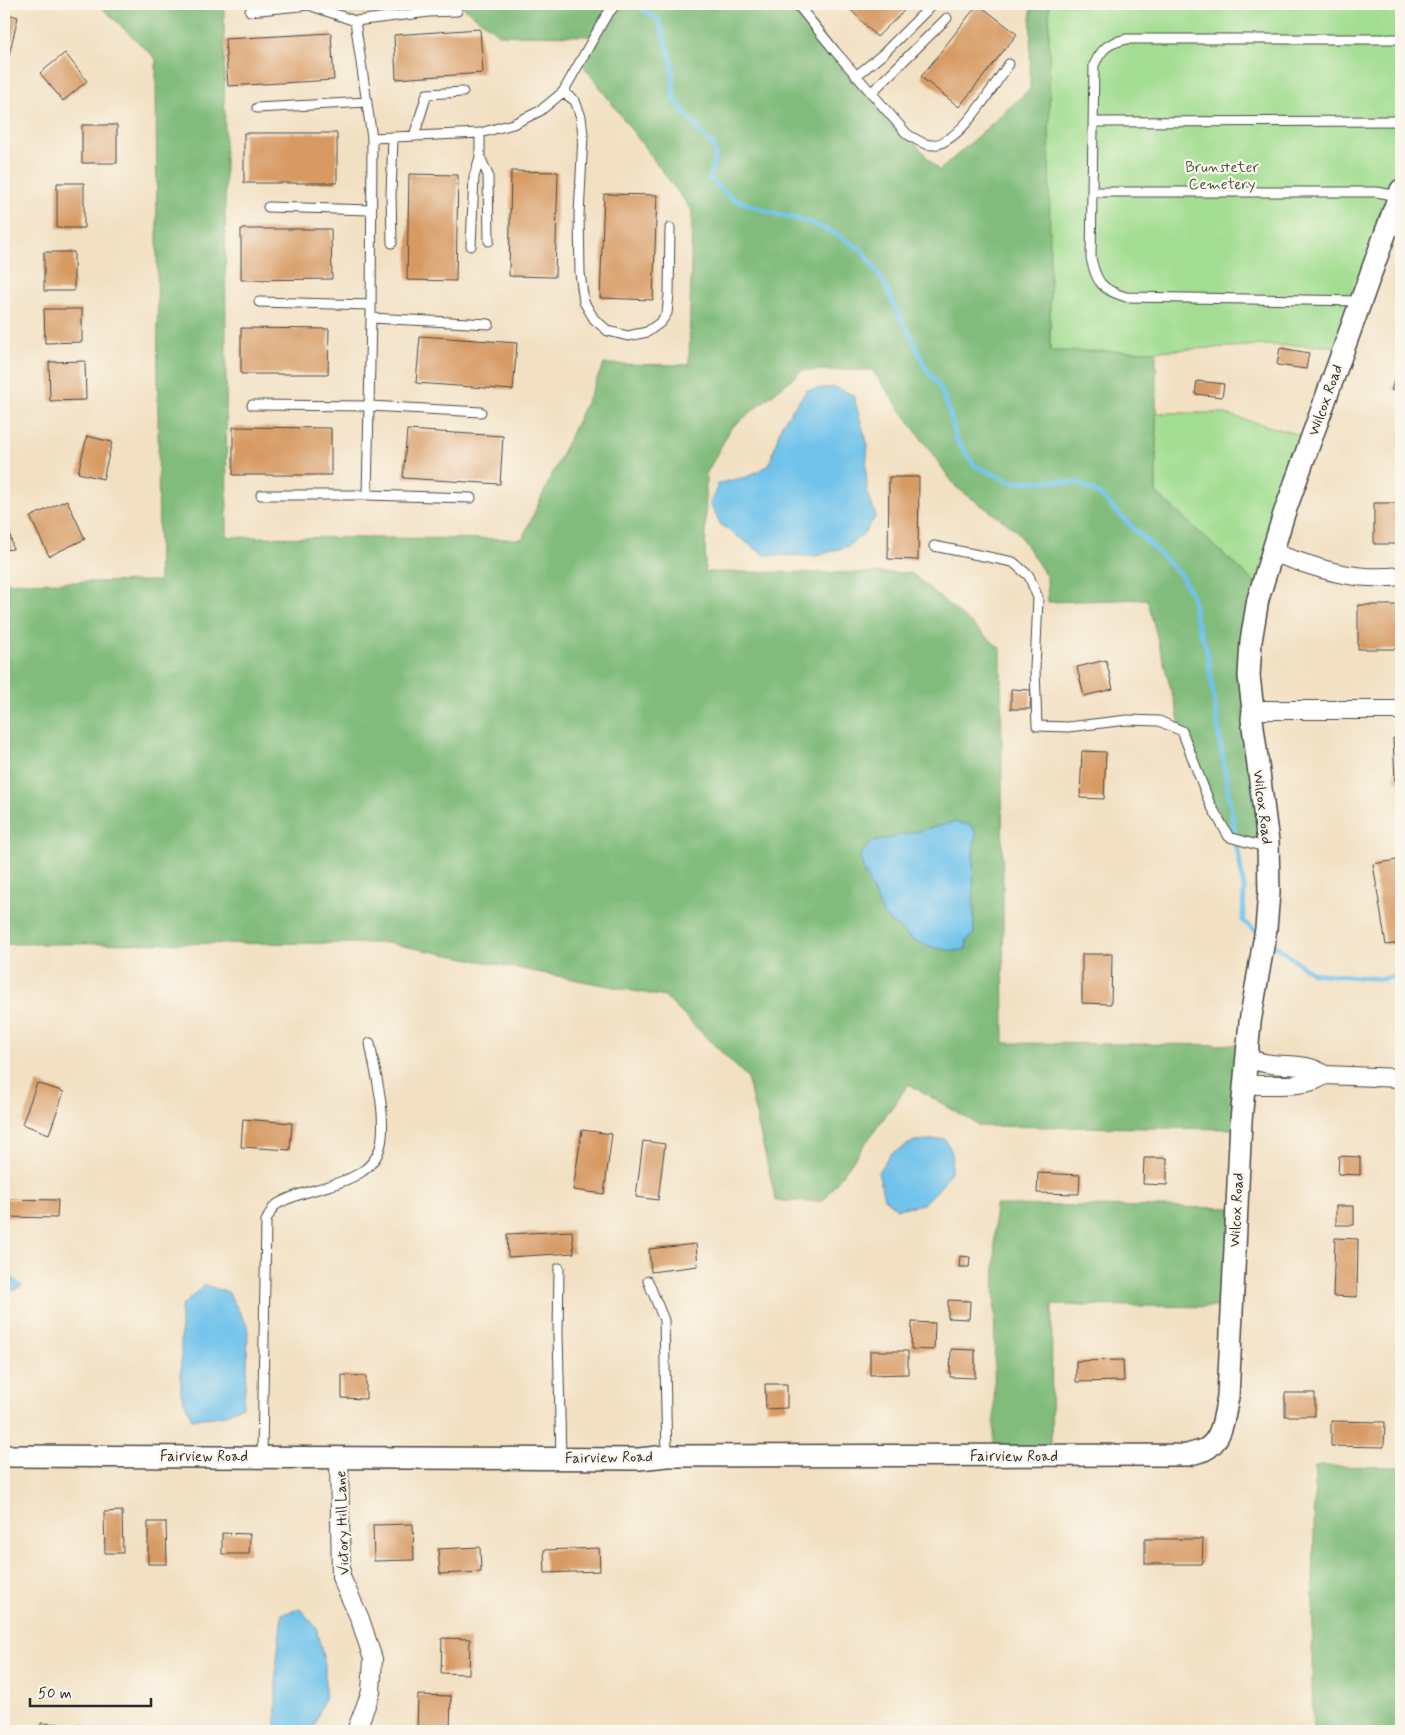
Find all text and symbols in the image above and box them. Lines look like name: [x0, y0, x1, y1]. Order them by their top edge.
park label: Brunsteter Cemetery: [1185, 158, 1260, 195]
street label: Wilcox Road: [1304, 362, 1348, 439]
street label: Wilcox Road: [1248, 769, 1276, 845]
street label: Wilcox Road: [1225, 1172, 1249, 1248]
street label: Fairview Road: [160, 1447, 248, 1467]
street label: Fairview Road: [565, 1447, 653, 1469]
street label: Fairview Road: [970, 1447, 1058, 1467]
street label: Victory Hill Lane: [331, 1470, 355, 1576]
scale bar: [30, 1675, 151, 1707]
text: 50 m: [38, 1684, 72, 1704]

